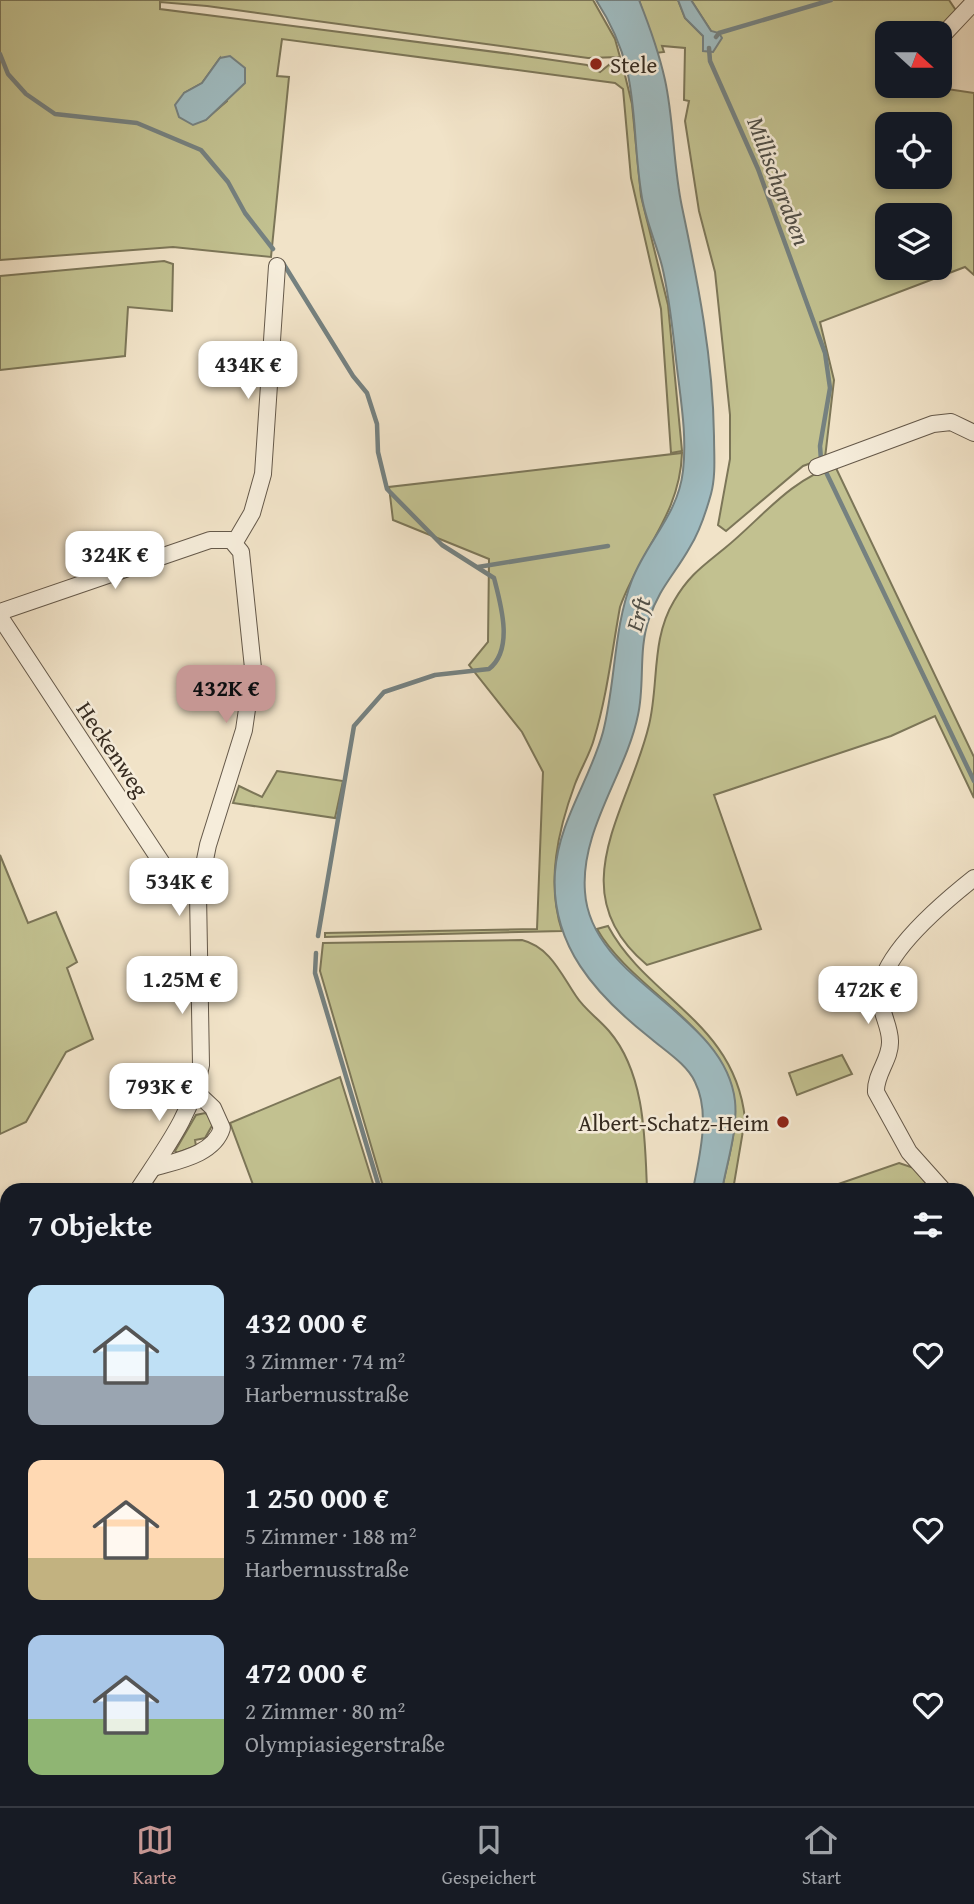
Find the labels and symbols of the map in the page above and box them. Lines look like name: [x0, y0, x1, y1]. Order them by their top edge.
north arrow: [875, 21, 952, 98]
place label: Stele: [610, 48, 657, 81]
marker: Stele: [588, 56, 604, 72]
water label: Millischgraben: [738, 111, 820, 251]
pin: 434K €: [191, 342, 305, 401]
pin: 324K €: [58, 532, 172, 591]
water label: Erft: [616, 592, 660, 637]
pin: 432K €: [169, 666, 283, 725]
street label: Heckenweg: [69, 695, 157, 804]
pin: 534K €: [122, 858, 236, 918]
pin: 1.25M €: [117, 956, 247, 1016]
pin: 472K €: [811, 967, 925, 1026]
pin: 793K €: [102, 1064, 216, 1123]
place label: Albert-Schatz-Heim: [578, 1106, 769, 1139]
marker: Albert-Schatz-Heim: [775, 1114, 791, 1130]

